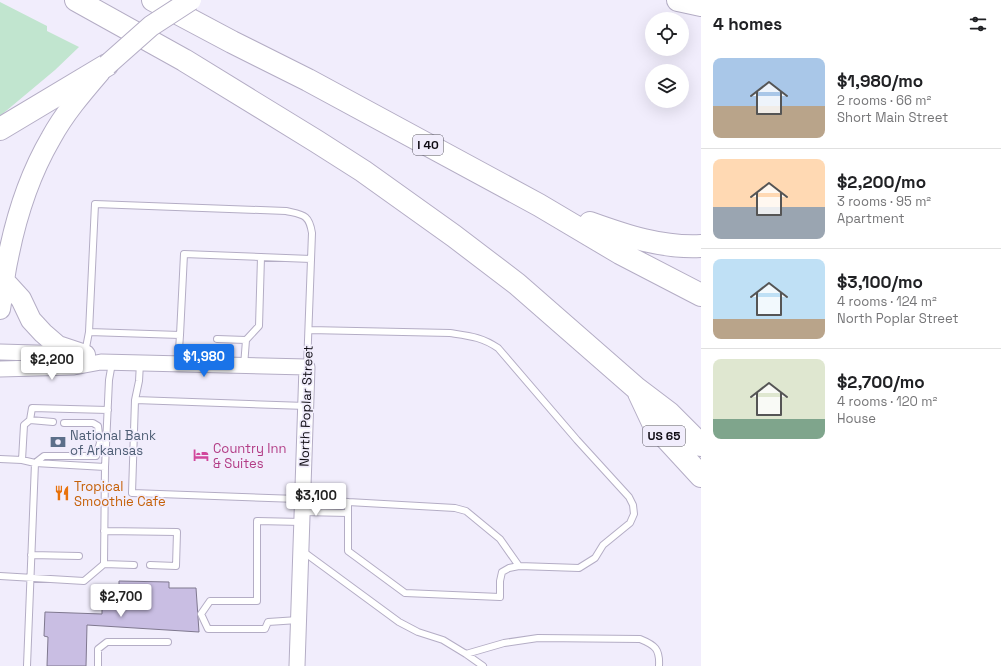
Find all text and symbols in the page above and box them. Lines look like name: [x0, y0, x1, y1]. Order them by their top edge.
map controls: [645, 12, 689, 108]
button: locate: [645, 12, 689, 56]
text: 4 homes: [713, 13, 782, 35]
icon: filters: [967, 13, 989, 35]
button: layers: [645, 64, 689, 108]
text: $1,980/mo: [837, 70, 923, 92]
icon: home: [745, 74, 793, 122]
text: 2 rooms · 66 m²: [837, 92, 931, 109]
text: Short Main Street: [837, 109, 948, 126]
road number: I 40: [413, 135, 443, 155]
text: $2,200/mo: [837, 171, 926, 193]
icon: home: [745, 175, 793, 223]
text: 3 rooms · 95 m²: [837, 193, 931, 210]
text: Apartment: [837, 210, 905, 227]
text: $3,100/mo: [837, 271, 923, 293]
icon: home: [745, 275, 793, 323]
text: 4 rooms · 124 m²: [837, 293, 937, 310]
text: North Poplar Street: [837, 310, 959, 327]
pin: $1,980: [171, 344, 237, 378]
street label: North Poplar Street: [295, 345, 317, 467]
pin: $2,200: [19, 347, 85, 381]
text: $1,980: [183, 348, 225, 365]
text: $2,200: [30, 351, 74, 368]
text: $2,700/mo: [837, 371, 925, 393]
icon: home: [745, 375, 793, 423]
text: 4 rooms · 120 m²: [837, 393, 937, 410]
text: House: [837, 410, 876, 427]
road number: US 65: [643, 426, 685, 446]
place label: National Bank of Arkansas: [70, 427, 156, 459]
bank icon: National Bank of Arkansas: [49, 433, 67, 451]
place label: Country Inn & Suites: [213, 440, 286, 472]
hotel icon: Country Inn & Suites: [192, 446, 210, 464]
place label: Tropical Smoothie Cafe: [74, 478, 166, 510]
pin: $3,100: [283, 483, 349, 517]
restaurant icon: Tropical Smoothie Cafe: [53, 484, 71, 502]
text: $3,100: [295, 487, 337, 504]
pin: $2,700: [88, 584, 154, 618]
text: $2,700: [100, 588, 142, 605]

